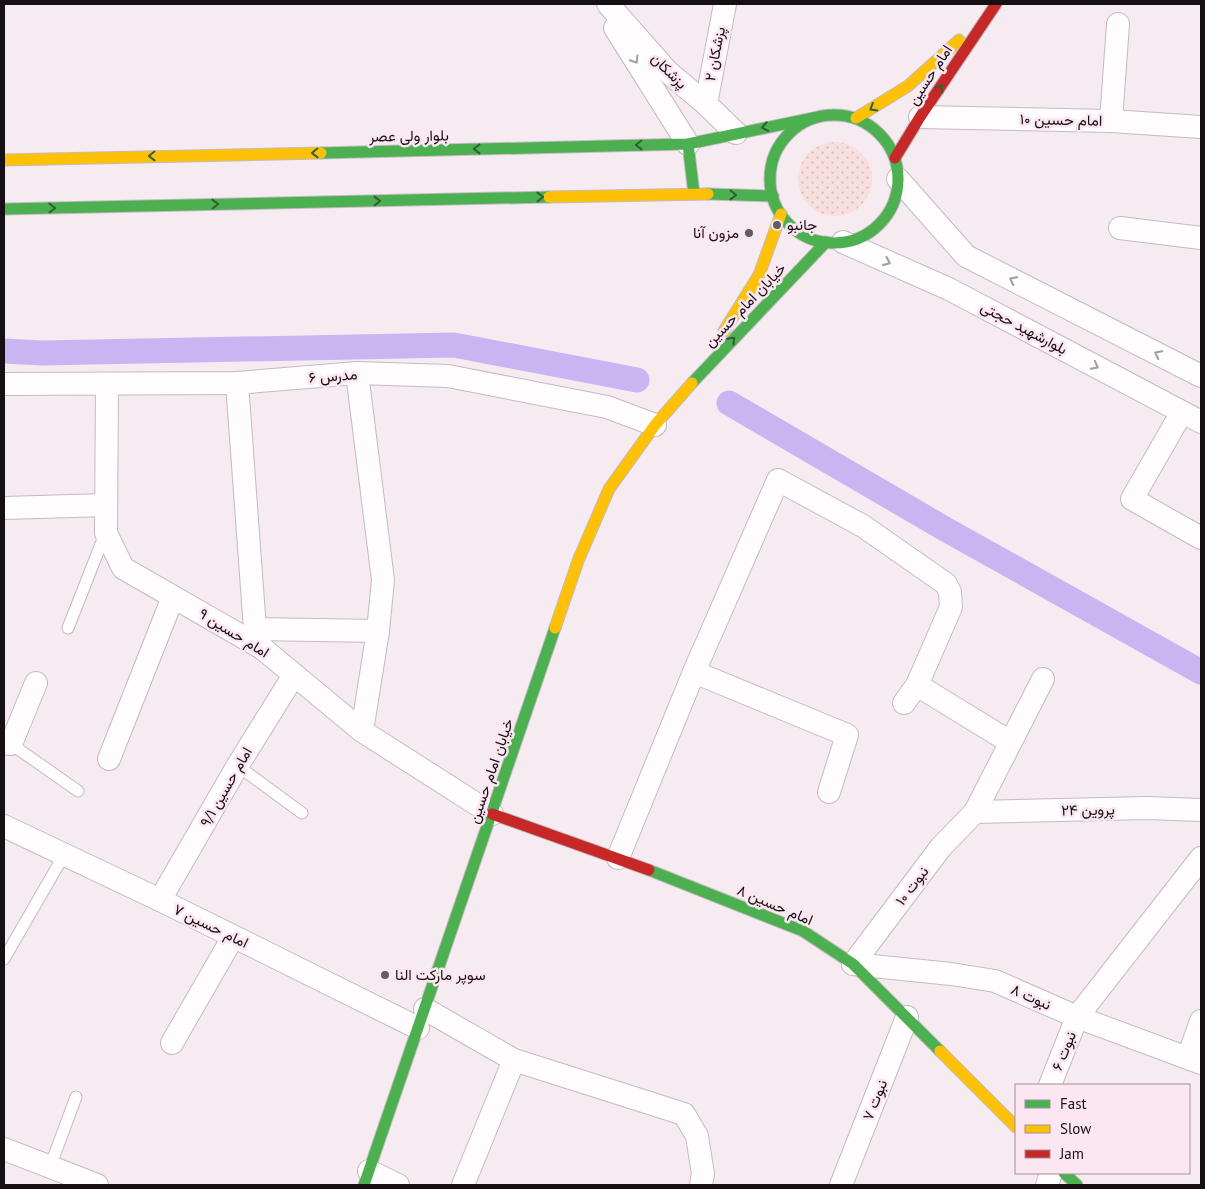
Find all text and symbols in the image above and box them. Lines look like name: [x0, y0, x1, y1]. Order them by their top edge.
street label: پزشکان ۲: [700, 25, 730, 83]
street label: امام حسین: [903, 41, 957, 109]
street label: پزشکان: [647, 49, 691, 93]
one-way arrow: [628, 55, 638, 64]
one-way arrow: [933, 84, 943, 93]
one-way arrow: [870, 101, 879, 111]
street label: ۱۰ امام حسین: [1020, 109, 1102, 131]
one-way arrow: [761, 122, 770, 132]
street label: بلوار ولی عصر: [368, 125, 449, 147]
one-way arrow: [635, 140, 643, 151]
one-way arrow: [473, 144, 480, 154]
one-way arrow: [310, 147, 318, 158]
one-way arrow: [148, 151, 156, 161]
one-way arrow: [730, 190, 738, 200]
one-way arrow: [536, 192, 544, 202]
one-way arrow: [374, 195, 382, 206]
one-way arrow: [212, 199, 219, 209]
one-way arrow: [49, 203, 57, 213]
place label: جانبو: [787, 215, 817, 234]
marker: جانبو: [771, 219, 783, 231]
place label: مزون آنا: [693, 223, 739, 242]
marker: مزون آنا: [743, 227, 755, 239]
one-way arrow: [882, 255, 891, 266]
street label: خیابان امام حسین: [700, 259, 790, 351]
one-way arrow: [1009, 276, 1018, 286]
street label: بلوارشهید حجتی: [977, 297, 1071, 359]
one-way arrow: [726, 337, 735, 346]
one-way arrow: [1154, 350, 1163, 360]
one-way arrow: [1090, 360, 1099, 370]
street label: مدرس ۶: [308, 364, 358, 388]
street label: امام حسین ۹: [195, 604, 273, 662]
street label: خیابان امام حسین: [464, 716, 518, 826]
street label: امام حسین ۹/۱: [195, 744, 257, 830]
street label: پروین ۲۴: [1061, 800, 1115, 820]
street label: نبوت ۱۰: [891, 862, 932, 909]
street label: امام حسین ۸: [734, 880, 816, 930]
street label: امام حسین ۷: [170, 899, 252, 953]
place label: سوپر مارکت النا: [395, 965, 486, 985]
marker: سوپر مارکت النا: [379, 969, 391, 981]
street label: نبوت ۸: [1008, 979, 1054, 1014]
street label: نبوت ۶: [1047, 1028, 1080, 1073]
street label: نبوت ۷: [858, 1077, 891, 1123]
legend: [1015, 1084, 1190, 1174]
text: Fast: [1060, 1094, 1087, 1113]
text: Slow: [1060, 1119, 1091, 1138]
text: Jam: [1059, 1144, 1084, 1163]

